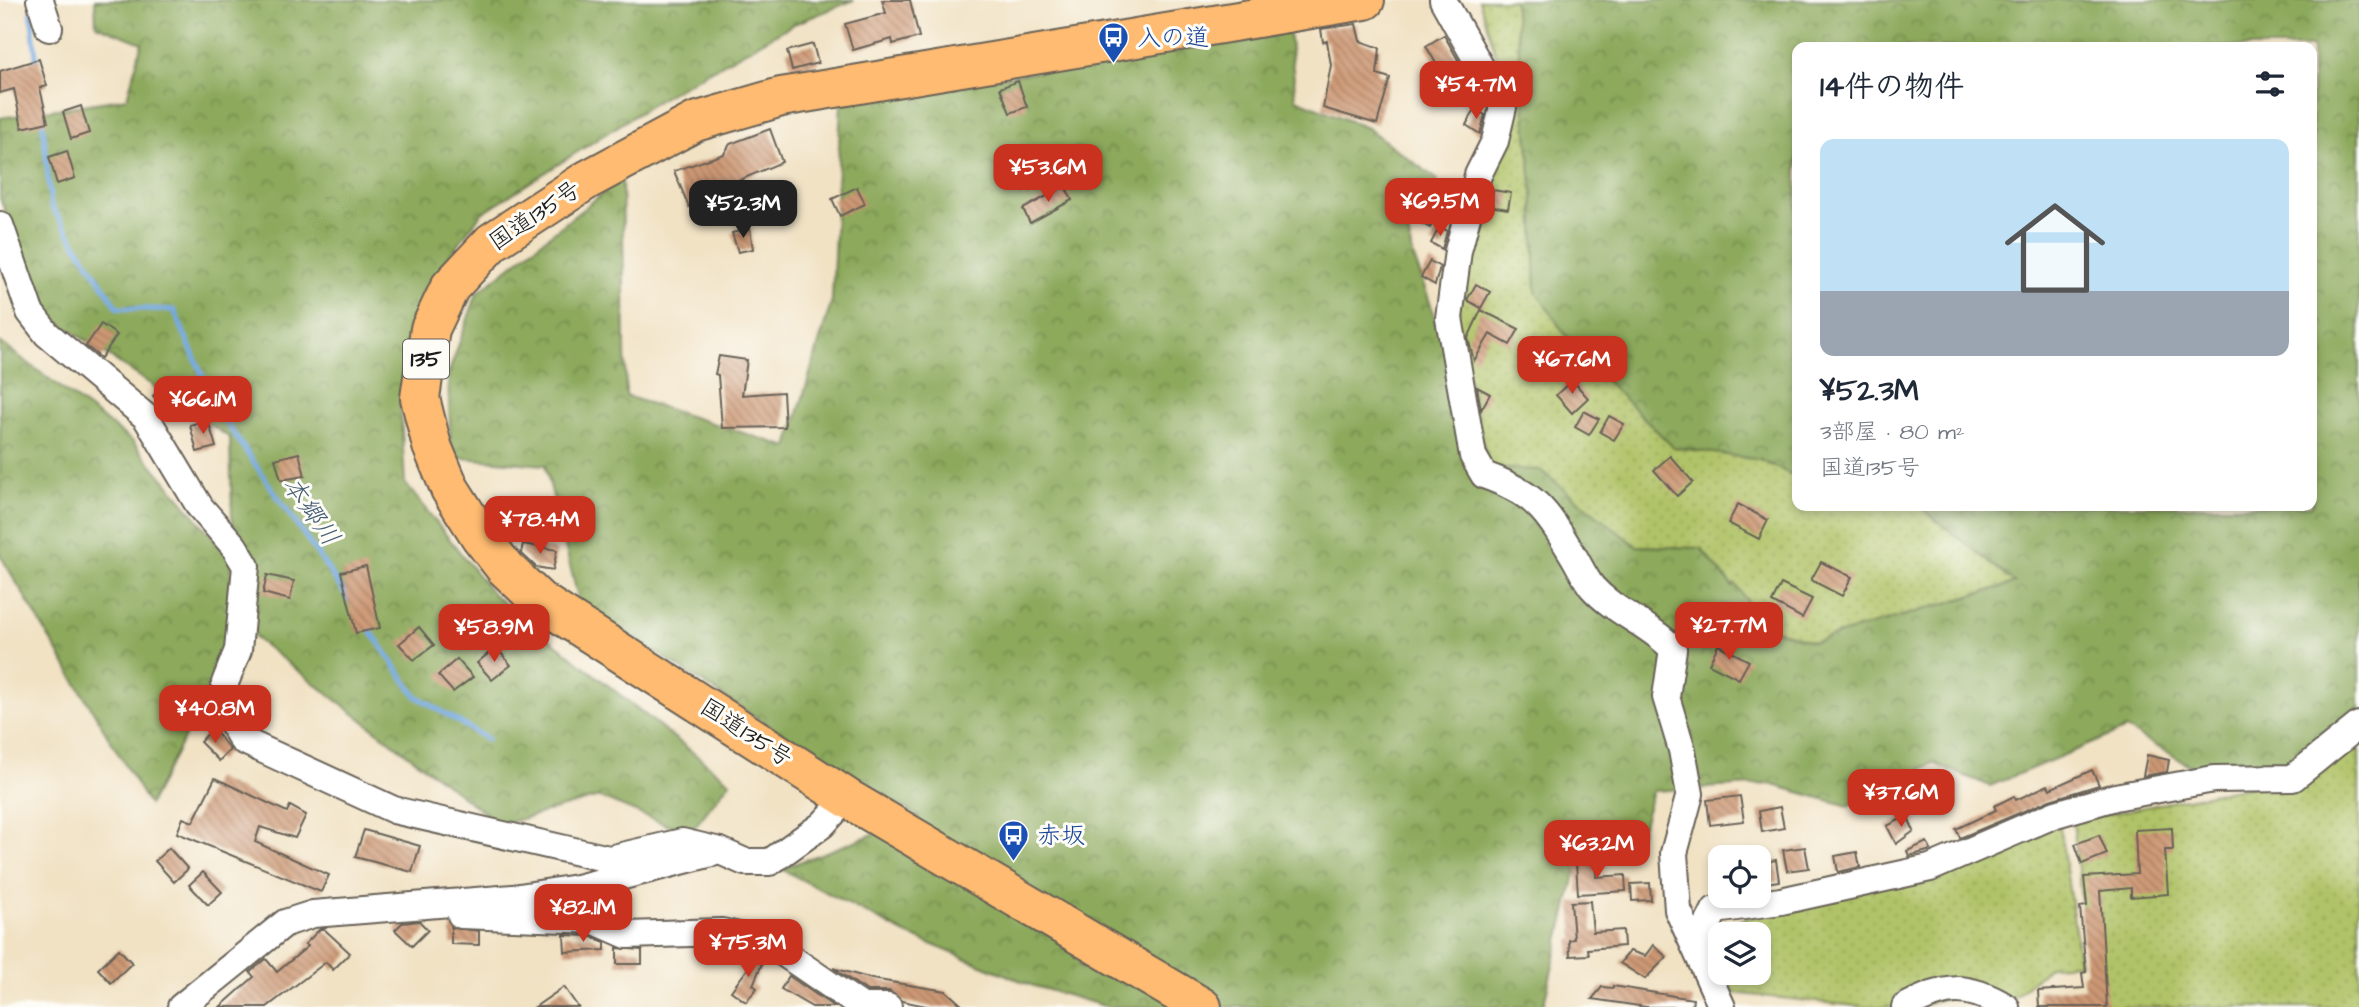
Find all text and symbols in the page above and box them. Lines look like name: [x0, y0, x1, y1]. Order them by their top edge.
bus stop icon: 入の道: [1097, 21, 1131, 65]
place label: 入の道: [1137, 21, 1209, 55]
pin: ¥54.7M: [1419, 61, 1533, 121]
icon: filters: [2251, 65, 2289, 103]
text: 14件の物件: [1820, 66, 1964, 108]
text: ¥54.7M: [1436, 68, 1516, 100]
pin: ¥53.6M: [991, 144, 1105, 204]
text: ¥53.6M: [1010, 151, 1086, 183]
street label: 国道135号: [482, 173, 588, 259]
pin: ¥69.5M: [1383, 178, 1497, 238]
pin: ¥52.3M: [686, 180, 800, 240]
text: ¥69.5M: [1401, 185, 1479, 217]
icon: home: [1992, 185, 2118, 311]
text: ¥52.3M: [705, 187, 781, 219]
pin: ¥67.6M: [1515, 336, 1629, 396]
road number: 135: [403, 340, 449, 378]
text: ¥67.6M: [1533, 343, 1611, 375]
text: ¥52.3M: [1820, 370, 1919, 412]
pin: ¥66.1M: [146, 376, 260, 436]
text: ¥66.1M: [170, 383, 236, 415]
text: 3部屋 · 80 m²: [1820, 416, 1965, 448]
text: 国道135号: [1820, 452, 1920, 484]
water label: 本郷川: [274, 469, 348, 553]
pin: ¥78.4M: [483, 496, 597, 556]
text: ¥78.4M: [500, 503, 580, 535]
pin: ¥27.7M: [1672, 602, 1786, 662]
pin: ¥58.9M: [437, 604, 551, 664]
text: ¥27.7M: [1691, 609, 1767, 641]
text: ¥58.9M: [455, 611, 533, 643]
pin: ¥40.8M: [158, 686, 272, 745]
street label: 国道135号: [693, 690, 799, 776]
text: ¥40.8M: [175, 692, 255, 724]
pin: ¥37.6M: [1844, 770, 1958, 829]
text: ¥37.6M: [1864, 776, 1938, 808]
bus stop icon: 赤坂: [997, 819, 1031, 863]
place label: 赤坂: [1037, 819, 1085, 853]
pin: ¥63.2M: [1540, 820, 1654, 880]
text: ¥63.2M: [1560, 827, 1634, 859]
map controls: [1708, 845, 1771, 985]
button: locate: [1708, 845, 1771, 908]
pin: ¥82.1M: [526, 884, 640, 944]
text: ¥82.1M: [550, 891, 616, 923]
pin: ¥75.3M: [691, 920, 805, 979]
button: layers: [1708, 922, 1771, 985]
text: ¥75.3M: [710, 926, 786, 958]

